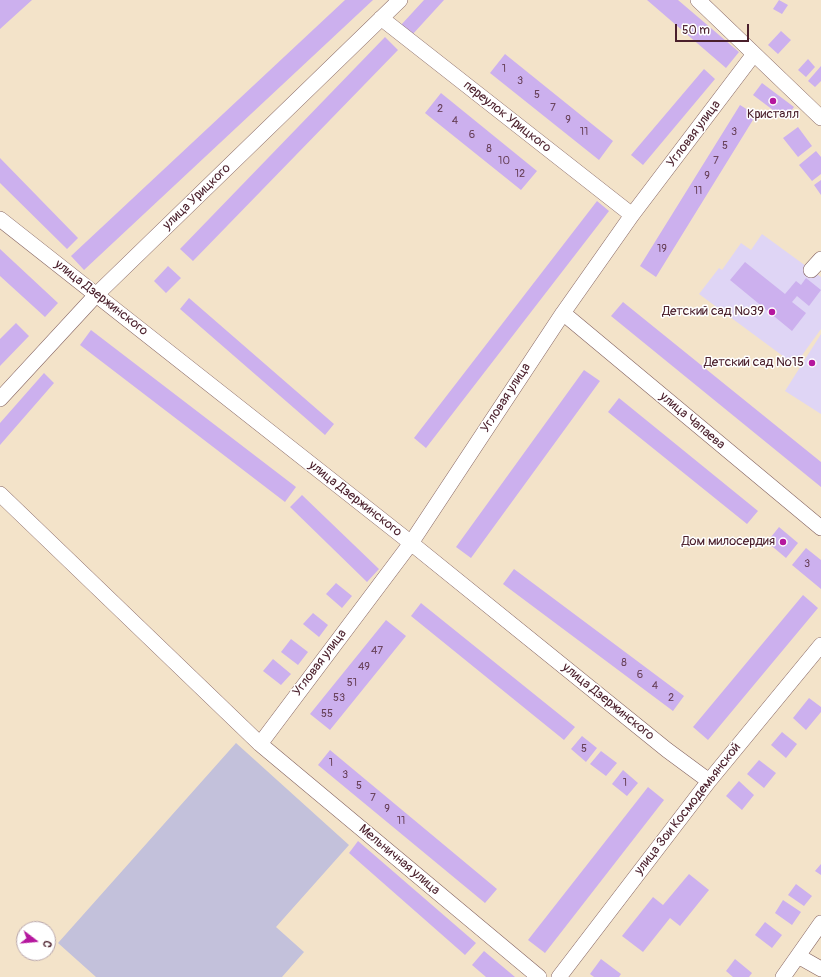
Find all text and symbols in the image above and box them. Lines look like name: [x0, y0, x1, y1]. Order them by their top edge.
scale bar: [677, 16, 751, 42]
text: 50 m: [682, 23, 710, 38]
house number: 1: [502, 62, 506, 76]
house number: 3: [517, 74, 523, 88]
street label: переулок Урицкого: [460, 78, 554, 156]
house number: 5: [534, 88, 540, 102]
marker: Кристалл: [768, 96, 778, 106]
street label: Угловая улица: [664, 97, 724, 171]
house number: 7: [550, 101, 556, 115]
house number: 2: [437, 102, 443, 116]
place label: Кристалл: [747, 107, 799, 123]
house number: 9: [565, 113, 571, 127]
house number: 4: [452, 114, 458, 128]
house number: 11: [580, 125, 588, 139]
house number: 3: [731, 125, 737, 139]
house number: 6: [469, 128, 475, 142]
house number: 5: [722, 139, 728, 153]
house number: 8: [486, 142, 492, 156]
house number: 10: [498, 154, 510, 168]
house number: 7: [713, 154, 719, 168]
street label: улица Урицкого: [160, 161, 234, 233]
house number: 12: [515, 167, 525, 181]
house number: 9: [704, 169, 710, 183]
house number: 11: [694, 184, 702, 198]
house number: 19: [657, 242, 667, 256]
street label: улица Дзержинского: [51, 257, 151, 339]
place label: Детский сад №39: [662, 304, 764, 320]
marker: Детский сад №39: [767, 307, 777, 317]
place label: Детский сад №15: [704, 355, 804, 371]
marker: Детский сад №15: [807, 358, 817, 368]
street label: Угловая улица: [478, 360, 534, 436]
street label: улица Чапаева: [656, 389, 728, 453]
street label: улица Дзержинского: [305, 458, 405, 540]
place label: Дом милосердия: [682, 534, 775, 550]
marker: Дом милосердия: [778, 537, 788, 547]
house number: 3: [804, 557, 810, 571]
street label: Угловая улица: [290, 626, 350, 700]
house number: 47: [371, 644, 383, 658]
house number: 8: [621, 656, 627, 670]
house number: 49: [358, 660, 370, 674]
street label: улица Дзержинского: [559, 660, 657, 744]
house number: 6: [637, 668, 643, 682]
house number: 51: [347, 676, 357, 690]
house number: 4: [652, 679, 658, 693]
house number: 53: [333, 691, 345, 705]
house number: 2: [668, 691, 674, 705]
house number: 55: [321, 707, 333, 721]
street label: улица Зои Космодемьянской: [632, 740, 744, 878]
house number: 5: [581, 742, 587, 756]
house number: 1: [329, 756, 333, 770]
house number: 3: [342, 768, 348, 782]
house number: 1: [623, 776, 627, 790]
house number: 5: [356, 779, 362, 793]
house number: 7: [370, 791, 376, 805]
house number: 9: [384, 802, 390, 816]
house number: 11: [397, 814, 405, 828]
street label: Мельничная улица: [355, 821, 443, 899]
north arrow: [16, 921, 56, 961]
text: С: [40, 939, 54, 949]

